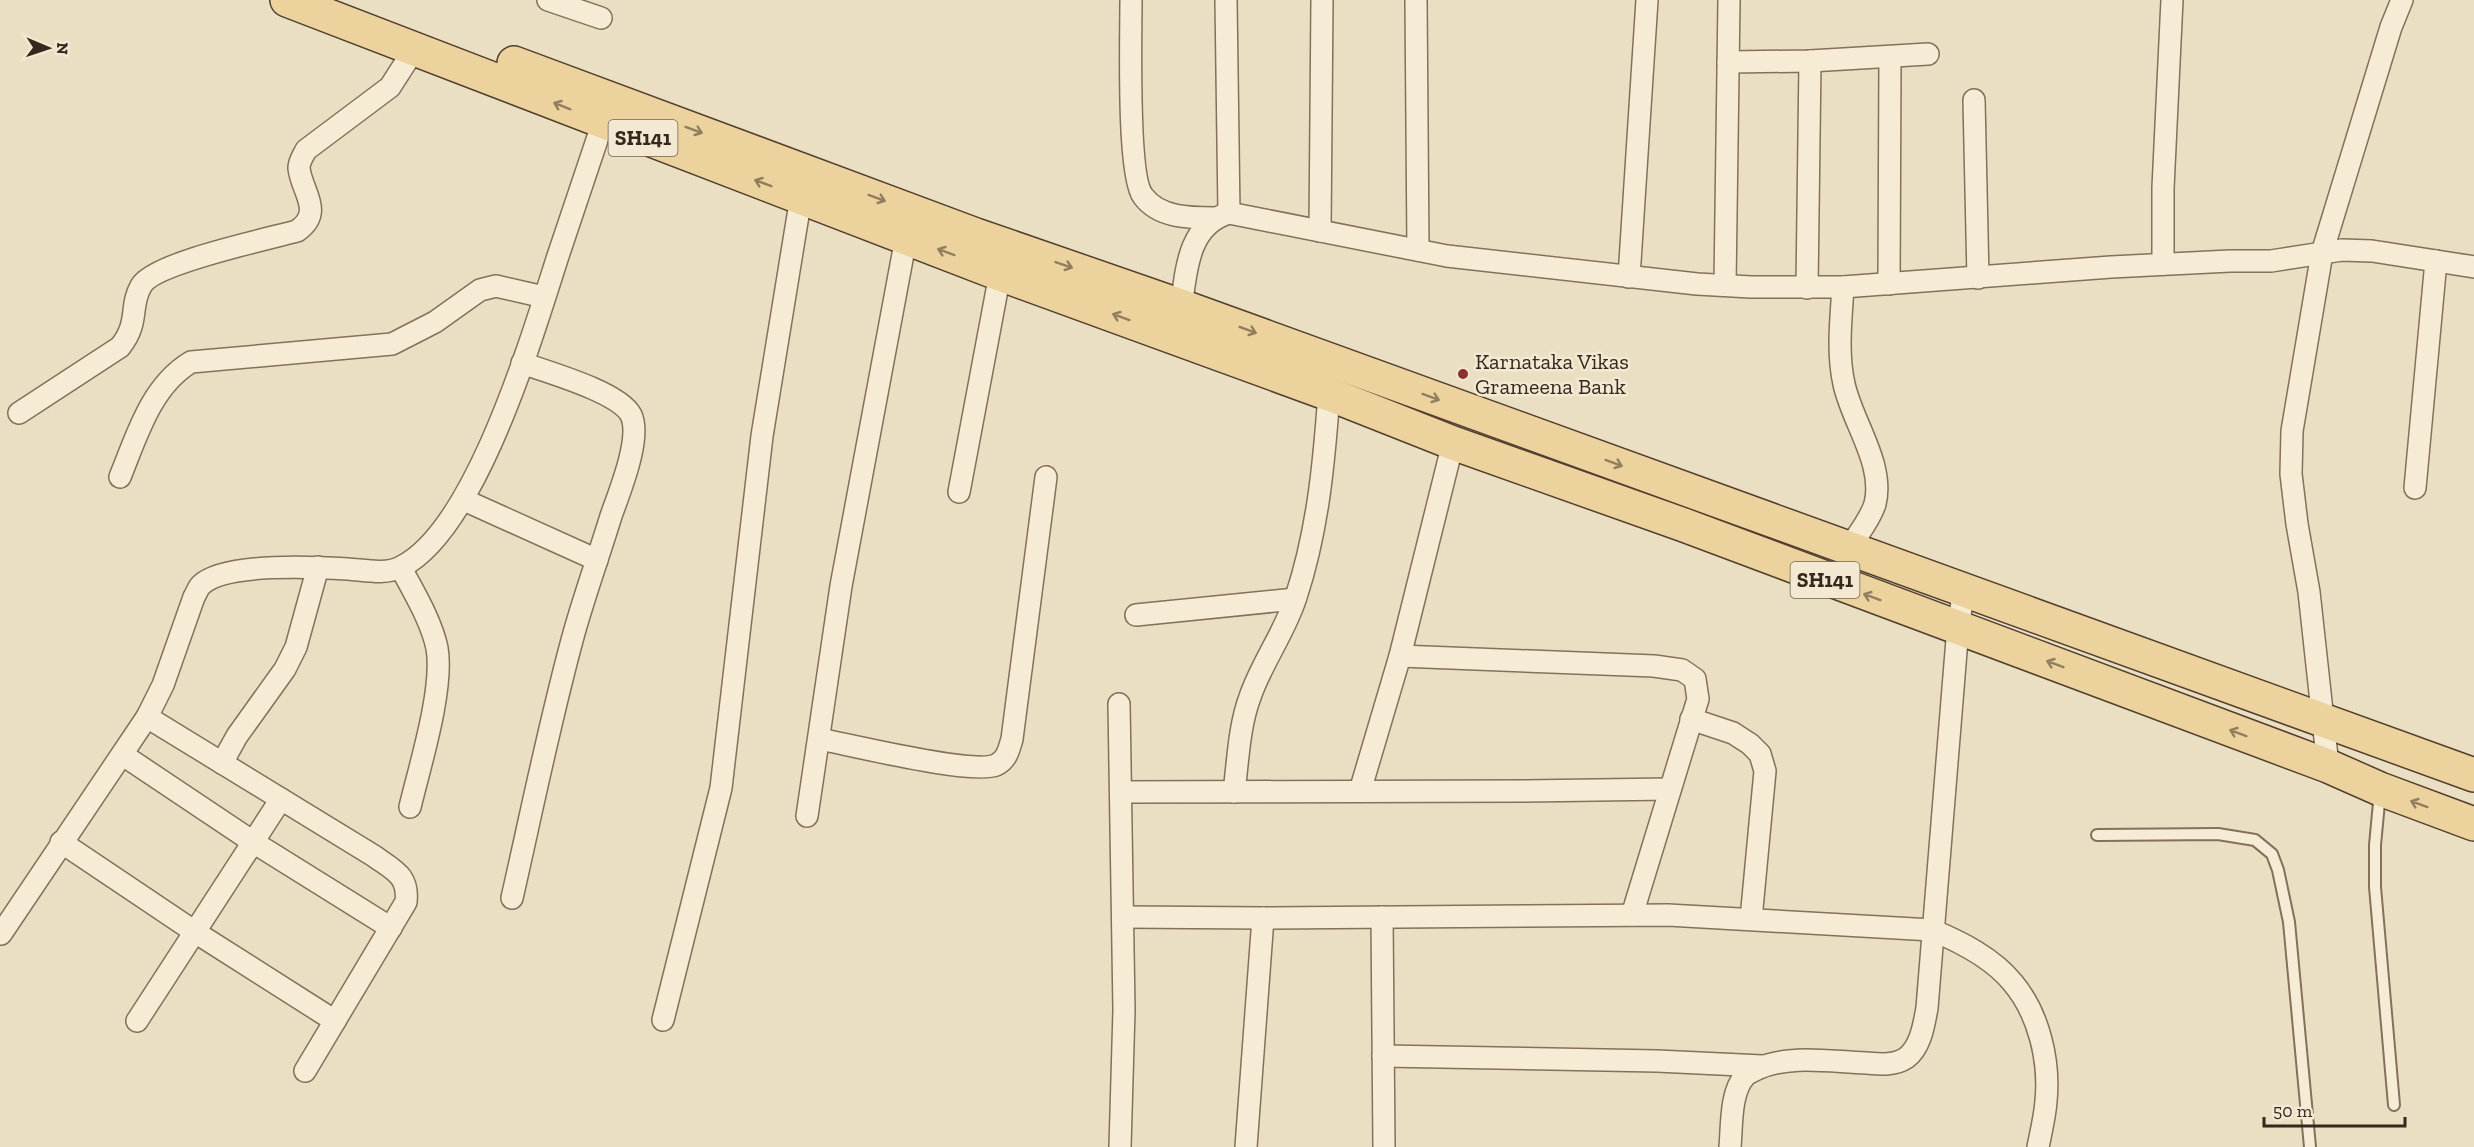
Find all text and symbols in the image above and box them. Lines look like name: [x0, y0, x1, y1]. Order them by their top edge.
north arrow: [18, 18, 78, 78]
text: N: [53, 42, 72, 55]
one-way arrow: [553, 100, 571, 111]
road number: SH141: [608, 120, 678, 156]
one-way arrow: [684, 125, 703, 136]
one-way arrow: [755, 177, 773, 188]
one-way arrow: [867, 193, 886, 204]
one-way arrow: [937, 246, 956, 257]
one-way arrow: [1054, 260, 1073, 271]
one-way arrow: [1112, 311, 1131, 322]
one-way arrow: [1238, 326, 1256, 337]
place label: Karnataka Vikas Grameena Bank: [1475, 348, 1629, 400]
marker: Karnataka Vikas Grameena Bank: [1456, 367, 1470, 381]
one-way arrow: [1421, 392, 1440, 403]
one-way arrow: [1604, 458, 1623, 469]
road number: SH141: [1790, 562, 1860, 598]
one-way arrow: [1863, 590, 1882, 601]
one-way arrow: [2046, 658, 2065, 669]
one-way arrow: [2229, 726, 2247, 737]
one-way arrow: [2410, 797, 2429, 808]
scale bar: [2264, 1090, 2405, 1128]
text: 50 m: [2273, 1100, 2313, 1122]

